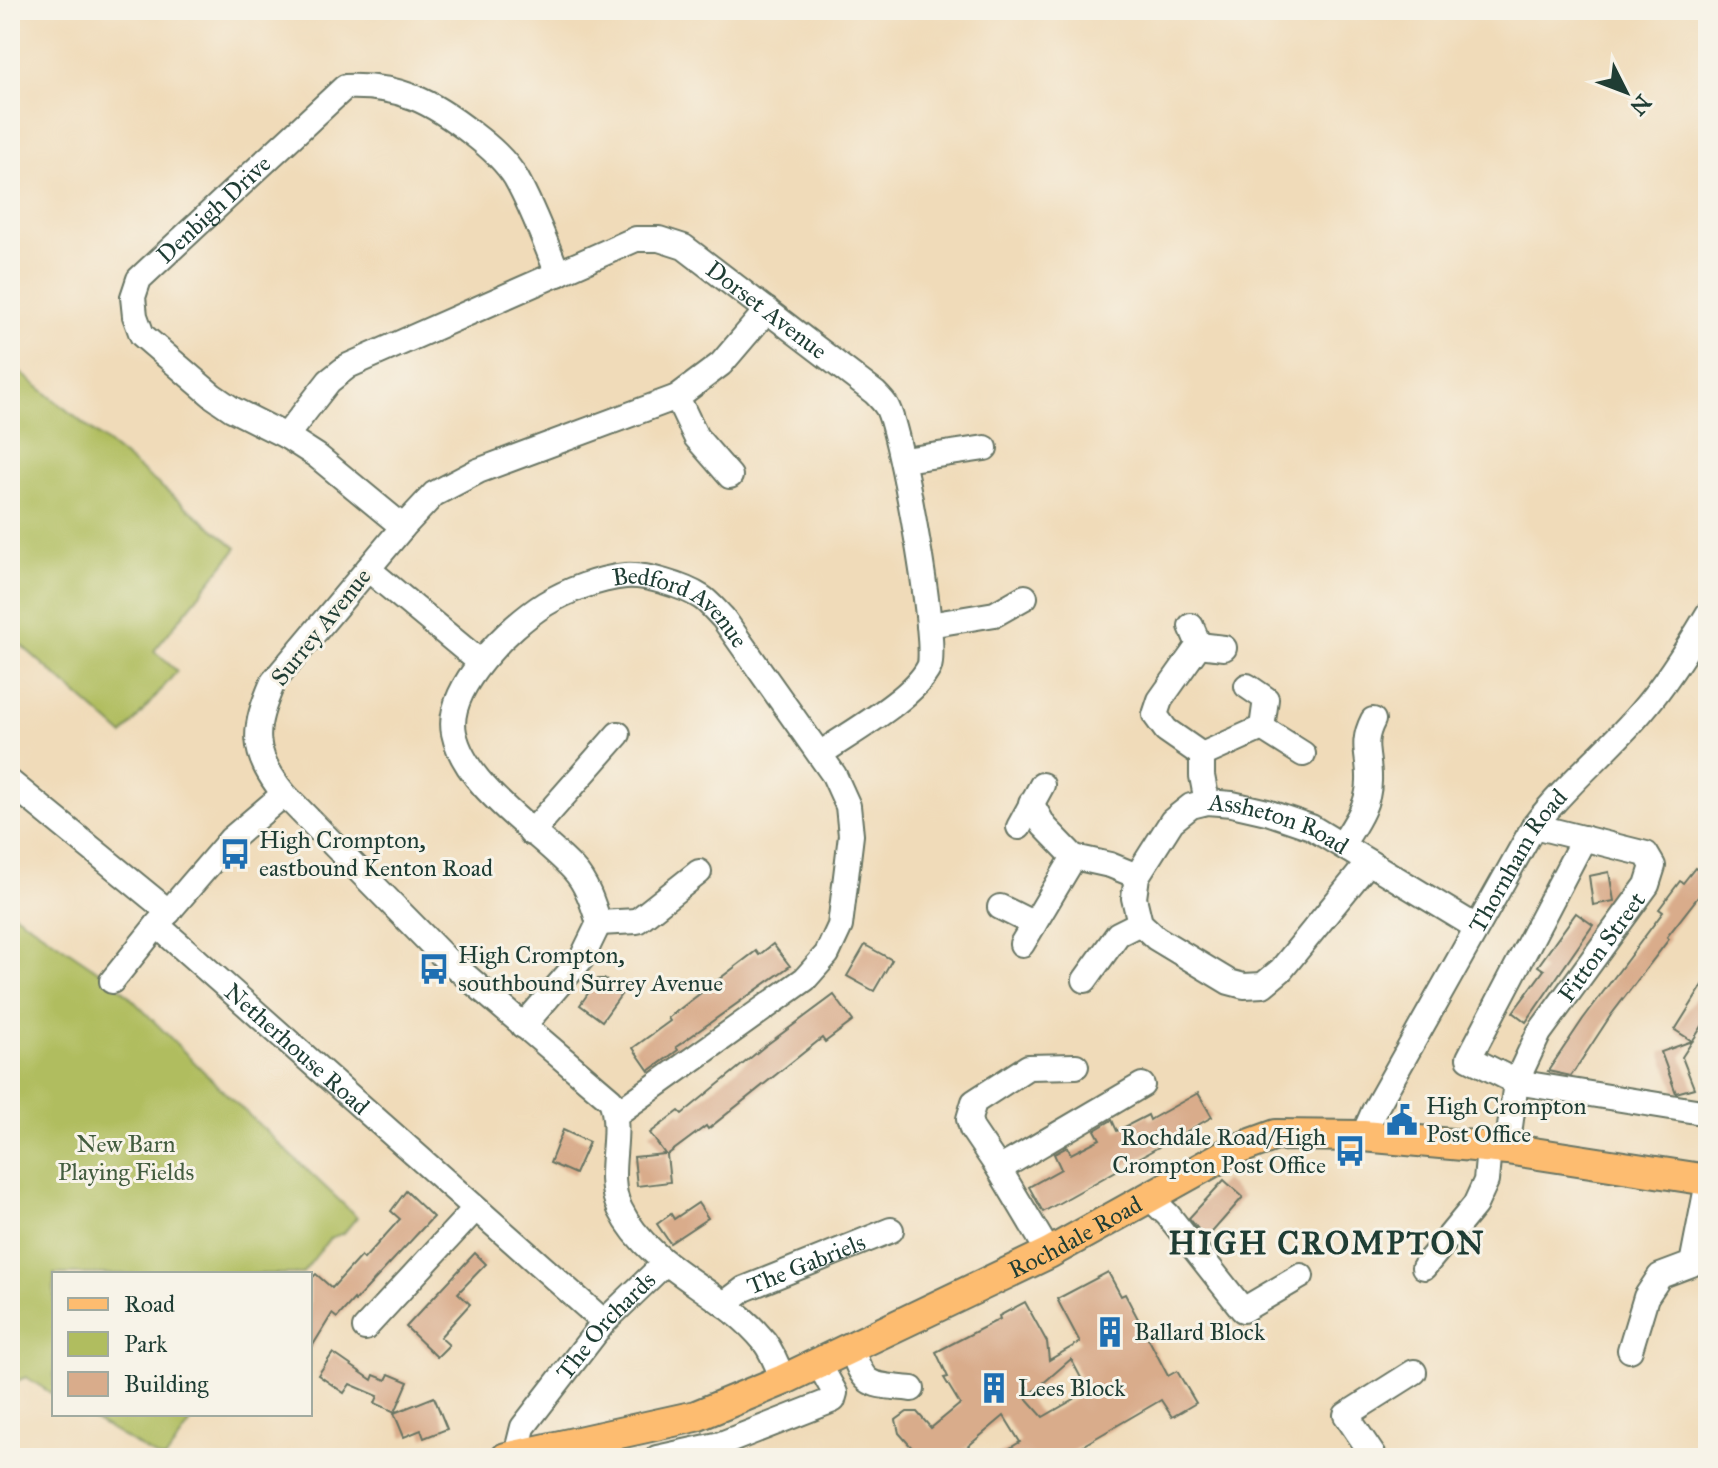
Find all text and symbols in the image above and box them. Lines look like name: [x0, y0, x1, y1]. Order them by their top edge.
north arrow: [1586, 52, 1666, 132]
text: N: [1624, 89, 1657, 121]
street label: Denbigh Drive: [150, 149, 277, 270]
street label: Dorset Avenue: [700, 254, 833, 366]
street label: Bedford Avenue: [610, 561, 754, 654]
street label: Surrey Avenue: [264, 562, 378, 692]
street label: Thornham Road: [1462, 783, 1574, 938]
street label: Assheton Road: [1206, 787, 1354, 861]
place label: High Crompton, eastbound Kenton Road: [259, 825, 493, 883]
bus stop icon: High Crompton, eastbound Kenton Road: [218, 837, 252, 871]
street label: Fitton Street: [1551, 886, 1652, 1008]
place label: High Crompton, southbound Surrey Avenue: [458, 940, 723, 998]
bus stop icon: High Crompton, southbound Surrey Avenue: [417, 952, 451, 986]
street label: Netherhouse Road: [218, 977, 376, 1121]
place label: High Crompton Post Office: [1426, 1091, 1586, 1149]
public building icon: High Crompton Post Office: [1385, 1103, 1419, 1137]
place label: Rochdale Road/High Crompton Post Office: [1112, 1122, 1326, 1180]
park label: New Barn Playing Fields: [58, 1129, 194, 1187]
bus stop icon: Rochdale Road/High Crompton Post Office: [1333, 1134, 1367, 1168]
street label: Rochdale Road: [1004, 1189, 1147, 1285]
district label: HIGH CROMPTON: [1168, 1224, 1486, 1263]
street label: The Gabriels: [743, 1227, 870, 1301]
street label: The Orchards: [550, 1265, 662, 1386]
legend: [52, 1272, 312, 1416]
text: Road: [124, 1289, 175, 1319]
building icon: Ballard Block: [1093, 1315, 1127, 1349]
place label: Ballard Block: [1134, 1317, 1266, 1347]
text: Park: [124, 1329, 168, 1359]
text: Building: [124, 1369, 209, 1399]
building icon: Lees Block: [977, 1371, 1011, 1405]
place label: Lees Block: [1018, 1373, 1126, 1403]

